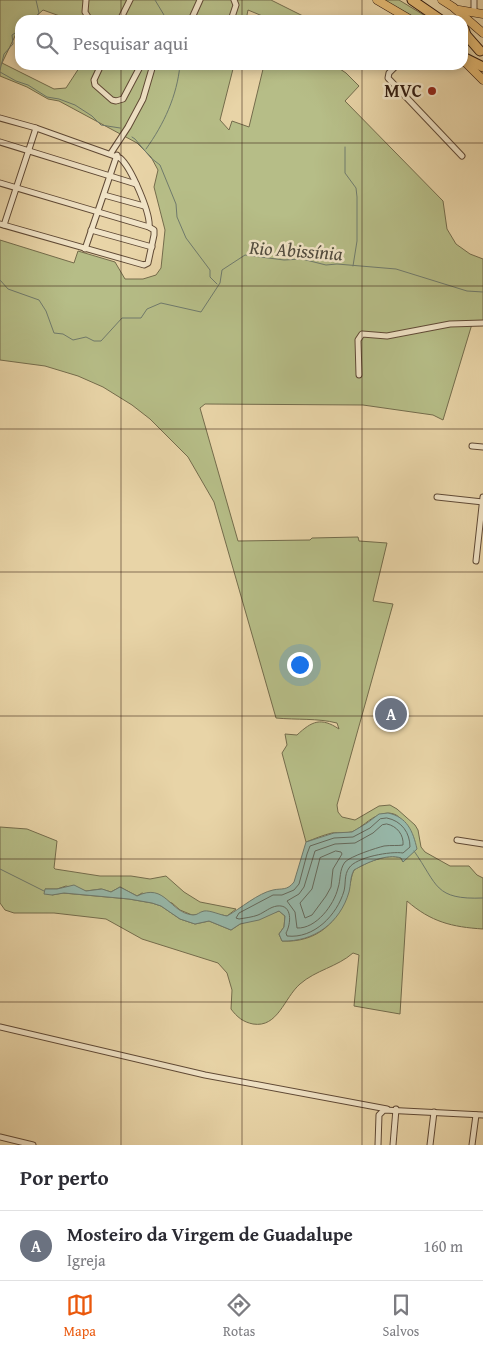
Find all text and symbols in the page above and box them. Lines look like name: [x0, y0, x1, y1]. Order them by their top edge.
search box: [15, 15, 468, 70]
icon: search: [33, 29, 61, 57]
text: Pesquisar aqui: [73, 29, 188, 57]
place label: MVC: [384, 77, 422, 104]
marker: MVC: [426, 85, 438, 97]
water label: Rio Abissínia: [247, 233, 344, 267]
your location: [287, 652, 313, 678]
pin: A: [375, 695, 407, 733]
text: Por perto: [20, 1162, 109, 1193]
text: Mosteiro da Virgem de Guadalupe: [67, 1220, 353, 1248]
text: A: [31, 1234, 41, 1258]
text: 160 m: [423, 1234, 463, 1258]
text: Igreja: [67, 1248, 106, 1272]
tab: Mapa: [64, 1291, 96, 1341]
tab: Rotas: [223, 1291, 255, 1341]
tab: Salvos: [383, 1291, 419, 1341]

